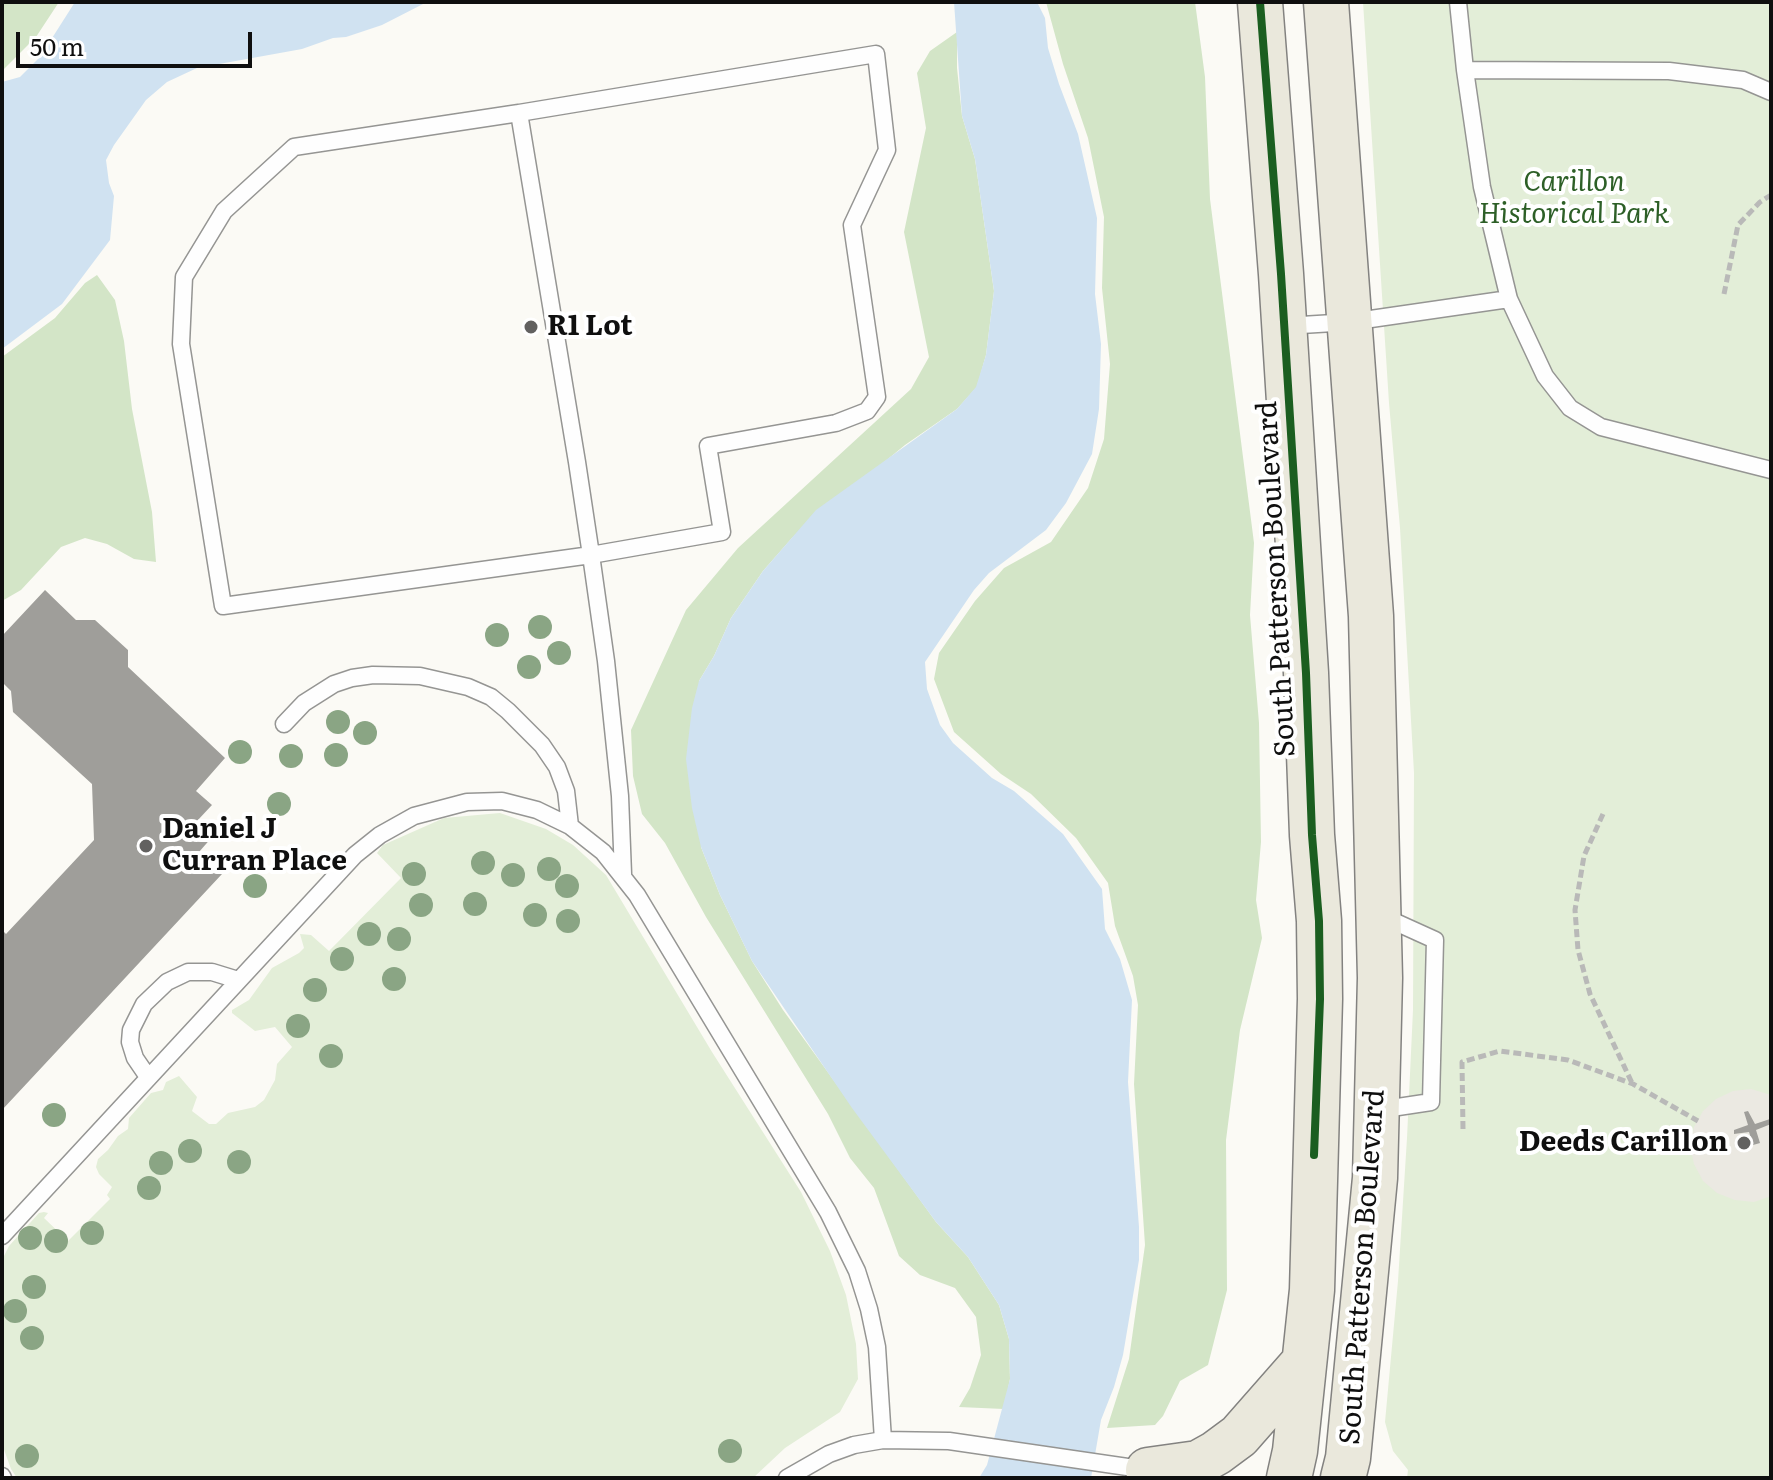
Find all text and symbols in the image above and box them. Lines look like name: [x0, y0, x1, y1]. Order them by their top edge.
scale bar: [20, 16, 256, 66]
text: 50 m: [30, 28, 84, 63]
park label: Carillon Historical Park: [1479, 166, 1669, 232]
place label: R1 Lot: [547, 310, 633, 344]
marker: R1 Lot: [522, 318, 540, 336]
street label: South Patterson Boulevard: [1251, 400, 1303, 758]
place label: Daniel J Curran Place: [162, 813, 347, 879]
marker: Daniel J Curran Place: [137, 837, 155, 855]
street label: South Patterson Boulevard: [1334, 1088, 1392, 1446]
place label: Deeds Carillon: [1519, 1126, 1728, 1160]
marker: Deeds Carillon: [1735, 1134, 1753, 1152]

